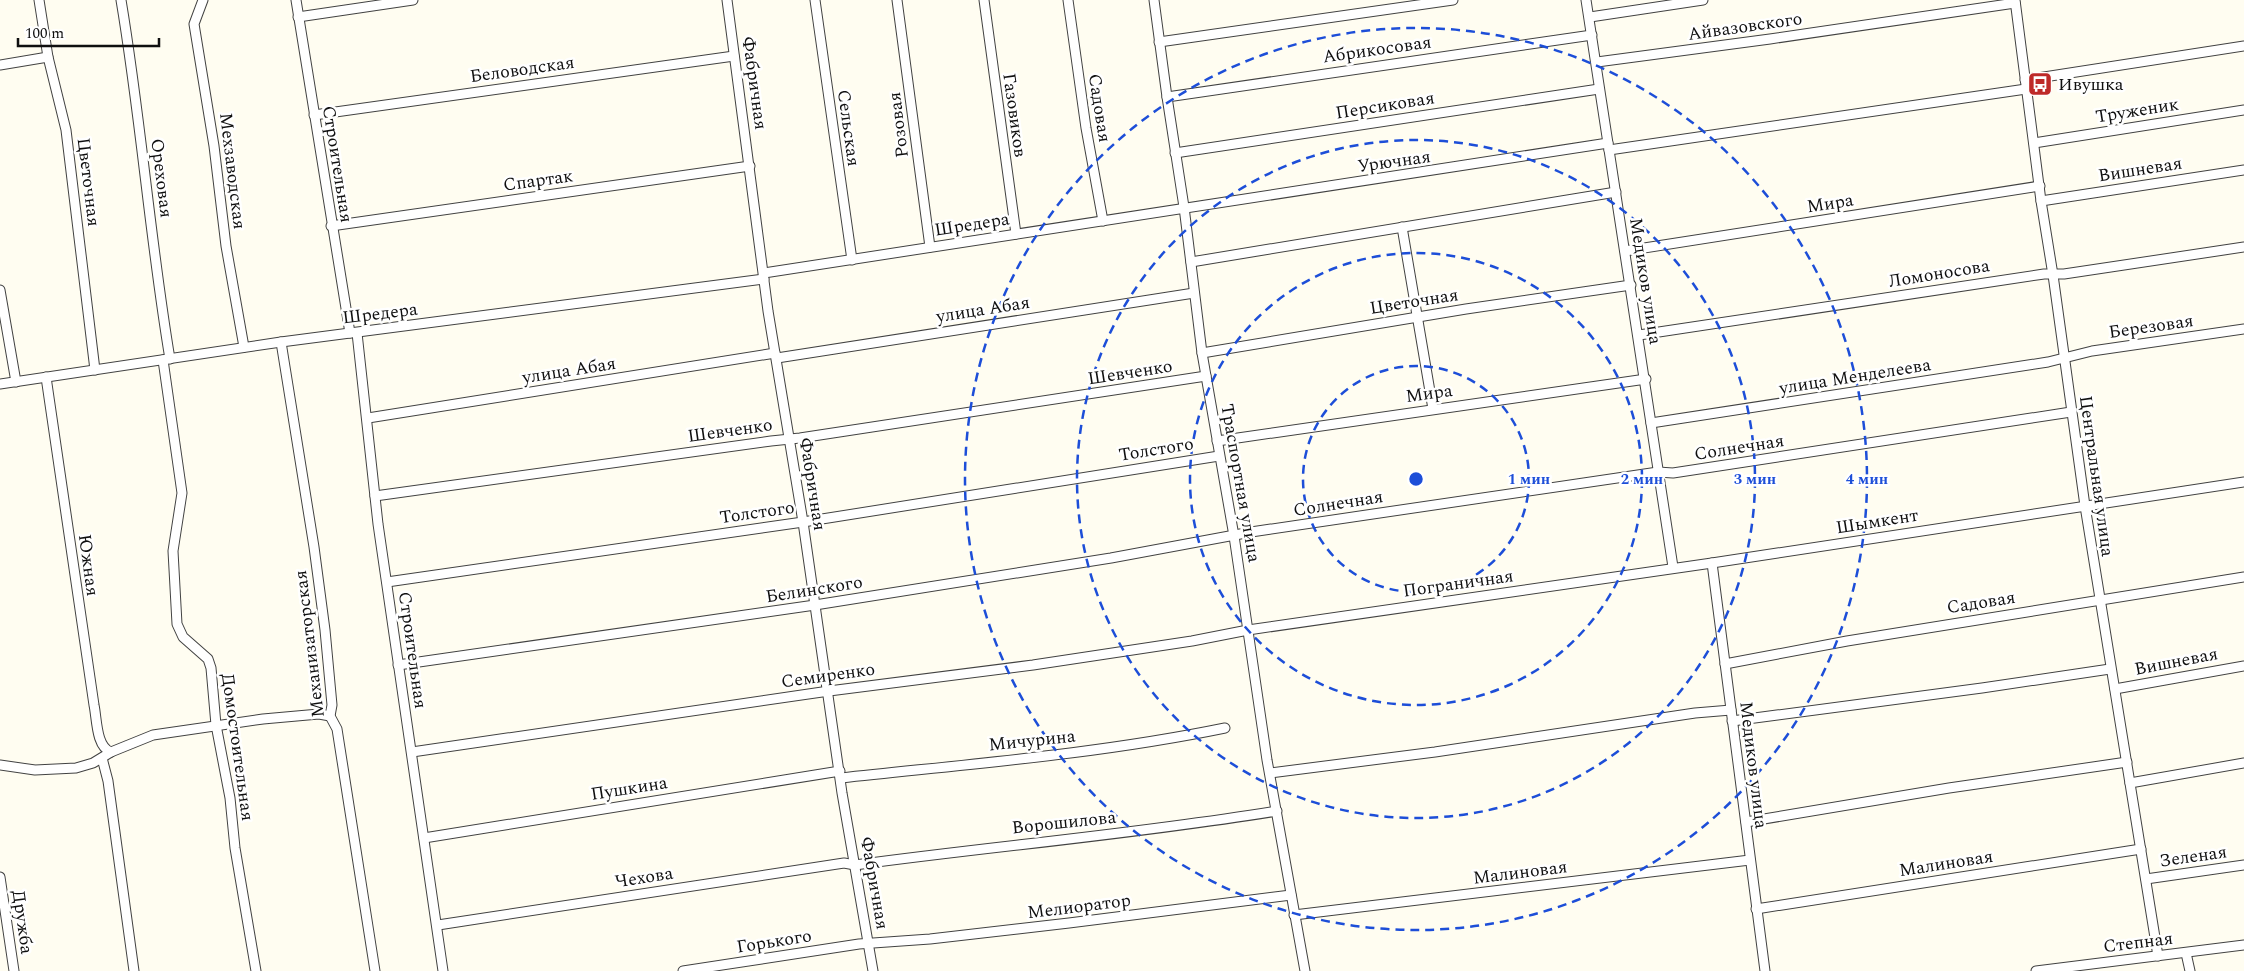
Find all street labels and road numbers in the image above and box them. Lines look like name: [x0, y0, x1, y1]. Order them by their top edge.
street label: Айвазовского: [1686, 5, 1804, 48]
street label: Абрикосовая: [1321, 28, 1433, 70]
street label: Фабричная: [735, 35, 774, 131]
street label: Беловодская: [468, 49, 576, 90]
street label: Газовиков: [995, 71, 1034, 159]
street label: Садовая: [1081, 72, 1118, 144]
street label: Персиковая: [1334, 84, 1437, 127]
street label: Сельская: [830, 88, 867, 168]
street label: Розовая: [881, 91, 916, 159]
street label: Труженик: [2093, 91, 2181, 130]
street label: Строительная: [315, 104, 360, 224]
street label: Мехзаводская: [212, 111, 253, 231]
street label: Цветочная: [70, 136, 107, 228]
street label: Ореховая: [143, 137, 180, 219]
street label: Урючная: [1356, 143, 1432, 180]
street label: Вишневая: [2096, 150, 2184, 189]
street label: Спартак: [501, 162, 575, 199]
street label: Мира: [1805, 186, 1856, 221]
street label: Шредера: [933, 205, 1012, 244]
street label: Медиков улица: [1622, 216, 1669, 347]
street label: Ломоносова: [1886, 252, 1992, 295]
street label: Цветочная: [1368, 281, 1460, 322]
street label: улица Абая: [933, 289, 1032, 330]
street label: Шредера: [341, 295, 419, 332]
street label: Березовая: [2107, 307, 2195, 346]
street label: улица Абая: [519, 350, 618, 391]
street label: улица Менделеева: [1776, 351, 1933, 402]
street label: Шевченко: [1086, 352, 1174, 393]
street label: Мира: [1404, 377, 1455, 410]
street label: Центральная улица: [2072, 394, 2121, 558]
street label: Траспортная улица: [1213, 402, 1268, 565]
street label: Шевченко: [686, 411, 774, 450]
street label: Солнечная: [1692, 427, 1786, 468]
street label: Толстого: [1117, 430, 1195, 469]
street label: Фабричная: [792, 436, 833, 532]
street label: Солнечная: [1291, 483, 1385, 524]
street label: Толстого: [718, 494, 796, 531]
street label: Шымкент: [1834, 502, 1920, 541]
street label: Южная: [71, 532, 106, 598]
street label: Пограничная: [1401, 562, 1515, 605]
street label: Механизаторская: [287, 569, 332, 719]
street label: Белинского: [764, 569, 864, 610]
street label: Садовая: [1945, 584, 2017, 621]
street label: Строительная: [391, 590, 434, 710]
street label: Вишневая: [2132, 640, 2220, 683]
street label: Семиренко: [779, 656, 877, 695]
street label: Домостоительная: [214, 672, 261, 823]
street label: Медиков улица: [1732, 700, 1775, 830]
street label: Мичурина: [987, 723, 1077, 758]
street label: Пушкина: [589, 769, 670, 808]
street label: Ворошилова: [1011, 804, 1118, 841]
street label: Фабричная: [853, 835, 896, 932]
street label: Зеленая: [2157, 838, 2229, 875]
street label: Малиновая: [1897, 843, 1995, 884]
street label: Малиновая: [1471, 853, 1569, 892]
street label: Чехова: [613, 860, 675, 895]
street label: Мелиоратор: [1026, 887, 1132, 926]
street label: Дружба: [5, 888, 40, 956]
street label: Горького: [735, 922, 814, 961]
street label: Степная: [2102, 925, 2174, 960]

